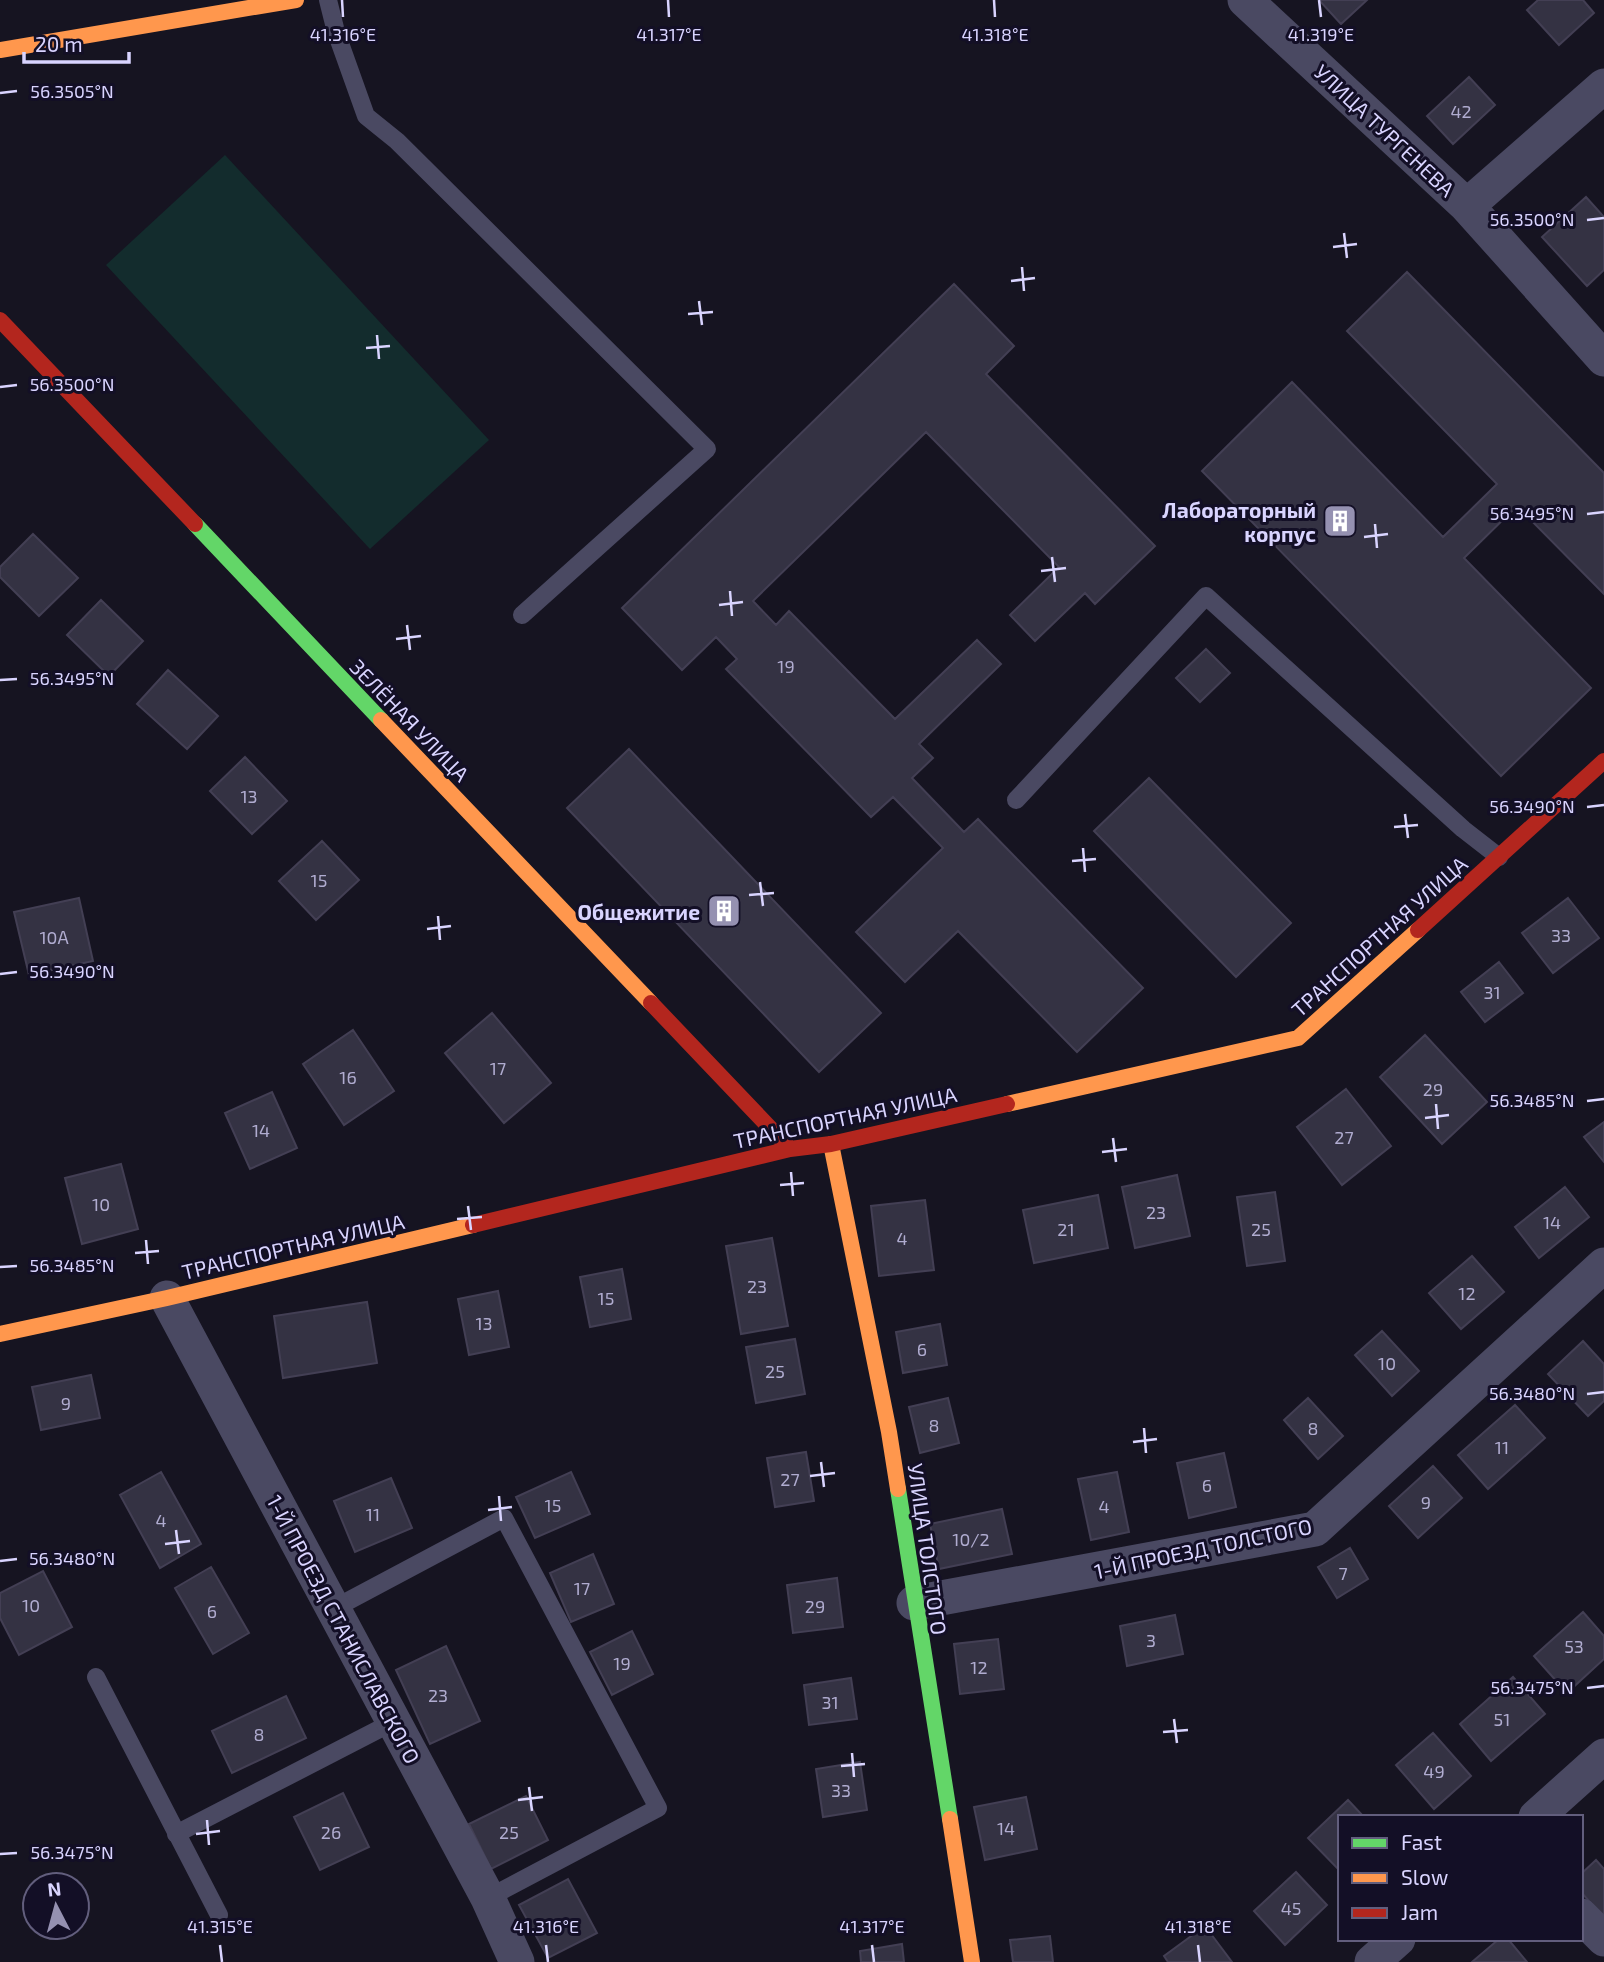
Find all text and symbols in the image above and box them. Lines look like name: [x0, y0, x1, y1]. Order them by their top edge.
scale bar: [24, 21, 130, 65]
text: 41.316°E: [310, 23, 376, 45]
text: 41.317°E: [636, 23, 702, 45]
text: 41.318°E: [961, 23, 1029, 45]
text: 41.319°E: [1288, 23, 1354, 45]
text: 20 m: [35, 31, 83, 56]
street label: УЛИЦА ТУРГЕНЕВА: [1310, 59, 1460, 201]
text: 56.3505°N: [30, 80, 114, 102]
house number: 42: [1450, 100, 1472, 122]
text: 56.3500°N: [1490, 208, 1574, 230]
text: 56.3500°N: [30, 373, 114, 395]
place label: Лабораторный корпус: [1162, 497, 1316, 546]
building icon: Лабораторный корпус: [1321, 502, 1359, 540]
text: 56.3495°N: [1490, 502, 1574, 524]
street label: ЗЕЛЁНАЯ УЛИЦА: [345, 654, 475, 786]
house number: 19: [777, 655, 795, 677]
text: 56.3495°N: [30, 667, 114, 689]
house number: 13: [240, 785, 258, 807]
text: 56.3490°N: [1489, 795, 1575, 817]
street label: ТРАНСПОРТНАЯ УЛИЦА: [1286, 851, 1472, 1021]
house number: 15: [311, 869, 327, 891]
building icon: Общежитие: [705, 892, 743, 930]
place label: Общежитие: [577, 899, 700, 924]
house number: 33: [1551, 924, 1571, 946]
house number: 10А: [39, 926, 69, 948]
text: 56.3490°N: [29, 960, 115, 982]
house number: 31: [1483, 981, 1501, 1003]
house number: 17: [490, 1057, 506, 1079]
house number: 16: [339, 1066, 357, 1088]
house number: 29: [1423, 1078, 1443, 1100]
street label: ТРАНСПОРТНАЯ УЛИЦА: [731, 1081, 959, 1153]
text: 56.3485°N: [1490, 1089, 1574, 1111]
house number: 14: [252, 1119, 270, 1141]
house number: 27: [1334, 1126, 1354, 1148]
house number: 10: [92, 1193, 110, 1215]
house number: 23: [1146, 1201, 1166, 1223]
street label: ТРАНСПОРТНАЯ УЛИЦА: [179, 1208, 407, 1284]
house number: 14: [1543, 1211, 1561, 1233]
house number: 21: [1057, 1218, 1075, 1240]
house number: 25: [1251, 1218, 1271, 1240]
house number: 4: [896, 1227, 908, 1249]
text: 56.3485°N: [30, 1254, 114, 1276]
house number: 23: [747, 1275, 767, 1297]
house number: 12: [1458, 1282, 1476, 1304]
house number: 15: [598, 1287, 614, 1309]
house number: 13: [475, 1312, 493, 1334]
house number: 6: [917, 1338, 927, 1360]
house number: 10: [1378, 1352, 1396, 1374]
house number: 25: [765, 1360, 785, 1382]
text: 56.3480°N: [1489, 1382, 1575, 1404]
house number: 9: [61, 1392, 71, 1414]
house number: 8: [929, 1414, 939, 1436]
house number: 8: [1308, 1417, 1318, 1439]
house number: 11: [1495, 1436, 1509, 1458]
street label: УЛИЦА ТОЛСТОГО: [904, 1461, 952, 1637]
house number: 27: [780, 1468, 800, 1490]
house number: 6: [1202, 1474, 1212, 1496]
street label: 1-Й ПРОЕЗД СТАНИСЛАВСКОГО: [262, 1490, 426, 1768]
house number: 9: [1421, 1491, 1431, 1513]
house number: 15: [545, 1494, 561, 1516]
house number: 4: [1098, 1495, 1110, 1517]
house number: 11: [366, 1503, 380, 1525]
house number: 4: [155, 1509, 167, 1531]
street label: 1-Й ПРОЕЗД ТОЛСТОГО: [1092, 1513, 1314, 1583]
house number: 10/2: [952, 1528, 990, 1550]
text: 56.3480°N: [29, 1547, 115, 1569]
house number: 7: [1338, 1562, 1348, 1584]
house number: 17: [574, 1577, 590, 1599]
house number: 10: [22, 1594, 40, 1616]
house number: 29: [805, 1595, 825, 1617]
house number: 6: [207, 1600, 217, 1622]
house number: 3: [1146, 1629, 1156, 1651]
house number: 53: [1564, 1635, 1584, 1657]
house number: 19: [613, 1652, 631, 1674]
house number: 12: [970, 1656, 988, 1678]
text: 56.3475°N: [1490, 1676, 1574, 1698]
house number: 23: [428, 1684, 448, 1706]
house number: 31: [821, 1691, 839, 1713]
house number: 51: [1494, 1708, 1510, 1730]
house number: 8: [254, 1723, 264, 1745]
house number: 49: [1423, 1760, 1445, 1782]
house number: 33: [831, 1779, 851, 1801]
legend: [1338, 1815, 1583, 1941]
house number: 14: [997, 1817, 1015, 1839]
house number: 26: [321, 1821, 341, 1843]
house number: 25: [499, 1821, 519, 1843]
text: Fast: [1401, 1829, 1442, 1854]
text: 56.3475°N: [30, 1841, 114, 1863]
text: Slow: [1401, 1864, 1448, 1889]
north arrow: [21, 1871, 91, 1941]
text: N: [46, 1876, 62, 1901]
house number: 45: [1281, 1897, 1301, 1919]
text: Jam: [1401, 1899, 1438, 1924]
text: 41.315°E: [187, 1915, 253, 1937]
text: 41.316°E: [513, 1915, 579, 1937]
text: 41.317°E: [839, 1915, 905, 1937]
text: 41.318°E: [1164, 1915, 1232, 1937]

